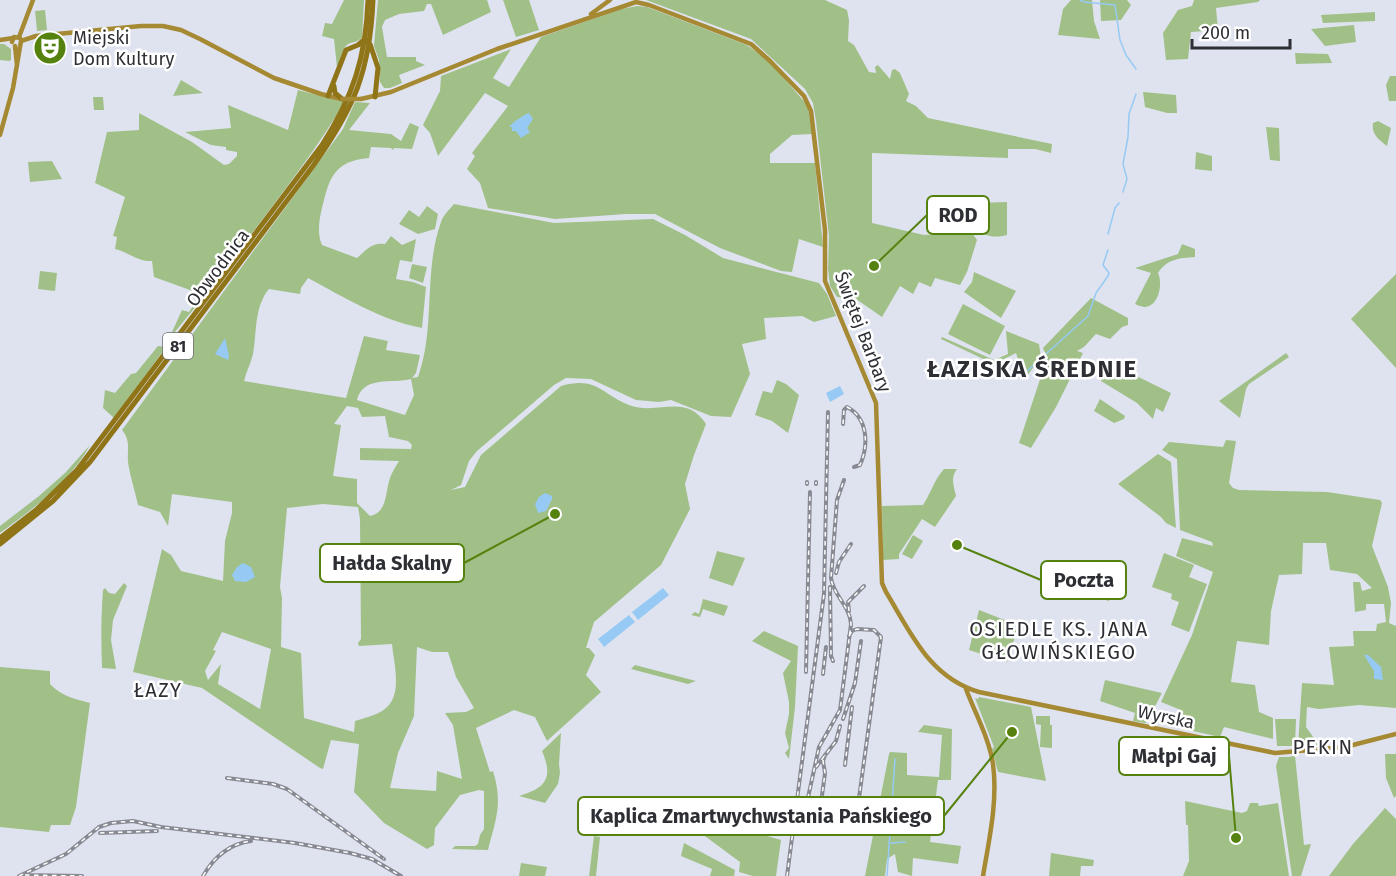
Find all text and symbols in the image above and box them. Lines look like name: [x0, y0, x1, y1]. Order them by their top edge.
scale bar: [1192, 12, 1290, 50]
text: 200 m: [1201, 22, 1250, 44]
place label: Miejski Dom Kultury: [73, 27, 174, 70]
theatre icon: Miejski Dom Kultury: [32, 30, 68, 66]
callout: ROD: [927, 196, 989, 234]
text: ROD: [939, 203, 977, 227]
street label: Obwodnica: [182, 225, 254, 311]
street label: Świętej Barbary: [830, 269, 896, 395]
road number: 81: [163, 333, 193, 359]
district label: ŁAZISKA ŚREDNIE: [926, 355, 1138, 383]
callout: Hałda Skalny: [320, 544, 464, 582]
text: Hałda Skalny: [332, 551, 452, 575]
callout: Poczta: [1041, 561, 1126, 599]
text: Poczta: [1054, 568, 1114, 592]
district label: OSIEDLE KS. JANA GŁOWIŃSKIEGO: [969, 617, 1149, 664]
district label: ŁAZY: [133, 678, 183, 702]
street label: Wyrska: [1136, 700, 1196, 734]
district label: PEKIN: [1292, 735, 1354, 759]
callout: Małpi Gaj: [1119, 737, 1229, 775]
text: Małpi Gaj: [1131, 744, 1217, 768]
callout: Kaplica Zmartwychwstania Pańskiego: [578, 797, 944, 835]
text: Kaplica Zmartwychwstania Pańskiego: [590, 804, 932, 828]

